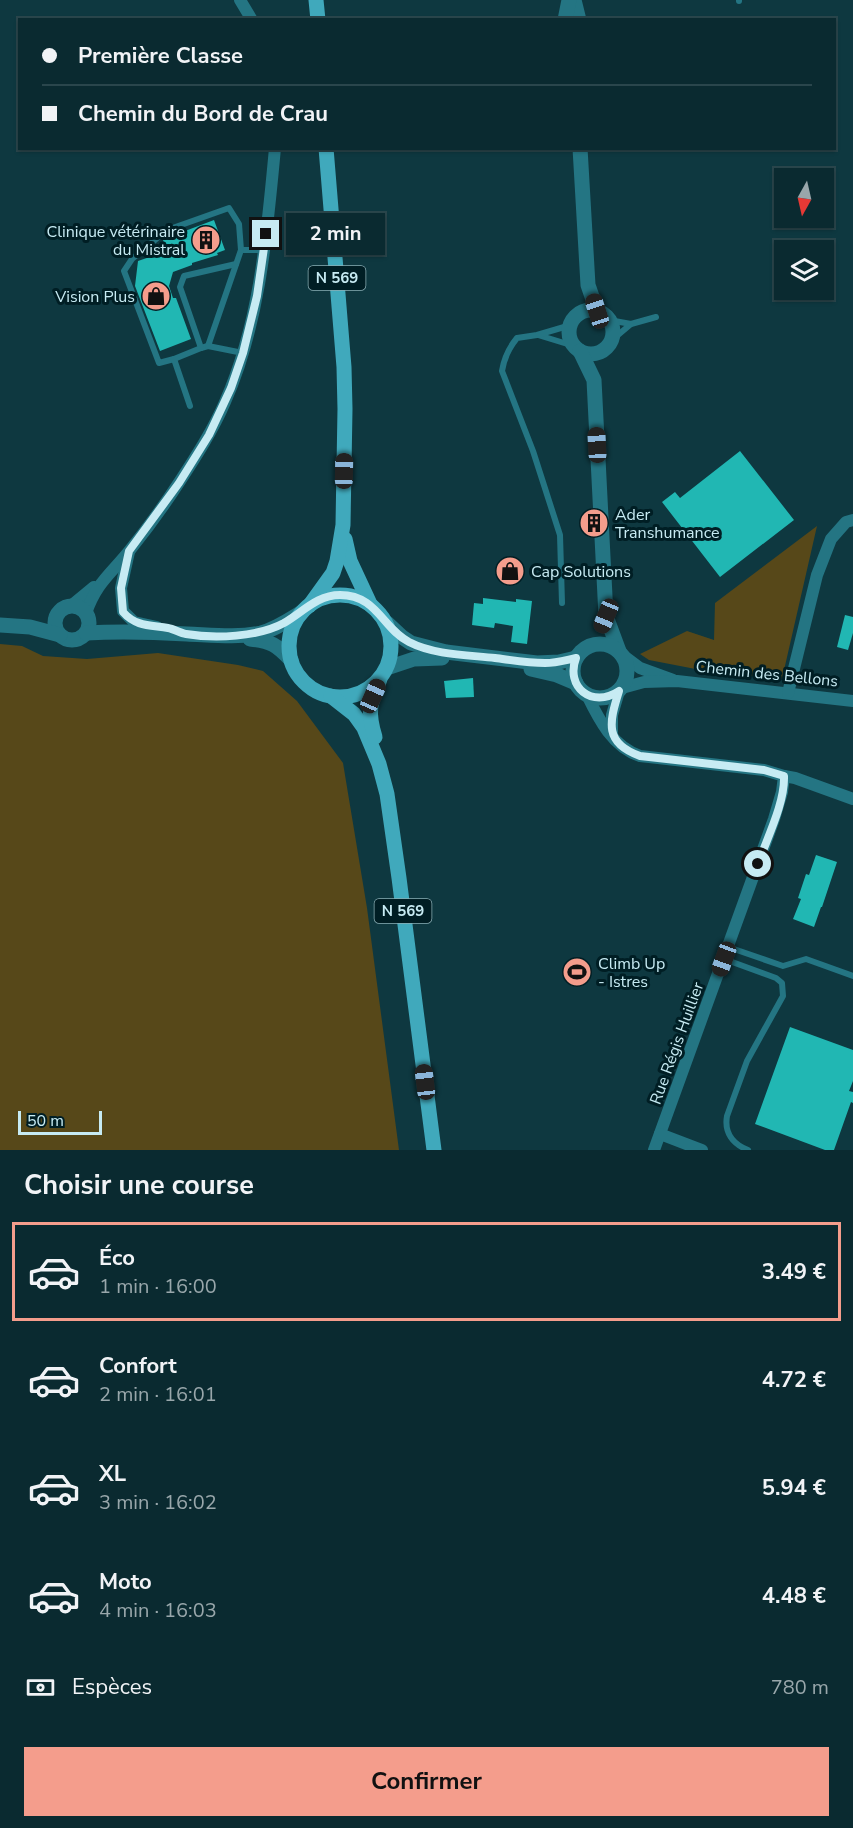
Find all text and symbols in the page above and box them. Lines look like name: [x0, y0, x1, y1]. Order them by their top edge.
text: Première Classe: [78, 41, 243, 71]
text: Chemin du Bord de Crau: [78, 99, 328, 129]
north arrow: [774, 168, 834, 228]
map controls: [774, 168, 834, 300]
callout: 2 min: [287, 213, 386, 255]
route end: [252, 220, 279, 247]
text: 2 min: [310, 220, 361, 247]
place label: Clinique vétérinaire du Mistral: [47, 221, 185, 261]
building icon: Clinique vétérinaire du Mistral: [190, 224, 222, 256]
button: layers: [774, 240, 834, 300]
road number: N 569: [308, 266, 366, 290]
shop icon: Vision Plus: [140, 280, 172, 312]
place label: Vision Plus: [54, 286, 135, 308]
car: [583, 291, 611, 331]
car: [587, 427, 607, 463]
car: [335, 453, 353, 489]
place label: Ader Transhumance: [615, 504, 719, 544]
building icon: Ader Transhumance: [578, 507, 610, 539]
shop icon: Cap Solutions: [494, 555, 526, 587]
place label: Cap Solutions: [531, 561, 631, 583]
car: [591, 596, 621, 636]
street label: Chemin des Bellons: [695, 656, 839, 692]
car: [357, 676, 389, 716]
route start: [744, 850, 771, 877]
road number: N 569: [374, 899, 432, 923]
car: [709, 939, 739, 979]
place label: Climb Up - Istres: [598, 953, 665, 993]
sports icon: Climb Up - Istres: [561, 956, 593, 988]
street label: Rue Régis Huillier: [645, 979, 709, 1107]
car: [414, 1063, 436, 1101]
scale bar: [18, 1108, 102, 1136]
text: 50 m: [27, 1110, 64, 1132]
text: Choisir une course: [24, 1167, 254, 1204]
text: Éco: [99, 1243, 135, 1273]
icon: car: [27, 1245, 81, 1299]
text: 3.49 €: [762, 1257, 826, 1287]
text: 1 min · 16:00: [99, 1273, 217, 1300]
text: Confort: [99, 1351, 177, 1381]
icon: car: [27, 1353, 81, 1407]
text: 4.72 €: [762, 1365, 826, 1395]
text: 2 min · 16:01: [99, 1381, 217, 1408]
text: XL: [99, 1459, 126, 1489]
icon: car: [27, 1461, 81, 1515]
text: 5.94 €: [762, 1473, 826, 1503]
text: 3 min · 16:02: [99, 1489, 217, 1516]
text: Moto: [99, 1567, 152, 1597]
icon: car: [27, 1569, 81, 1623]
text: 4.48 €: [762, 1581, 826, 1611]
text: 4 min · 16:03: [99, 1597, 217, 1624]
icon: cash: [24, 1671, 57, 1704]
text: Espèces: [72, 1672, 152, 1702]
text: 780 m: [771, 1674, 829, 1701]
button: Confirmer: [24, 1747, 829, 1816]

